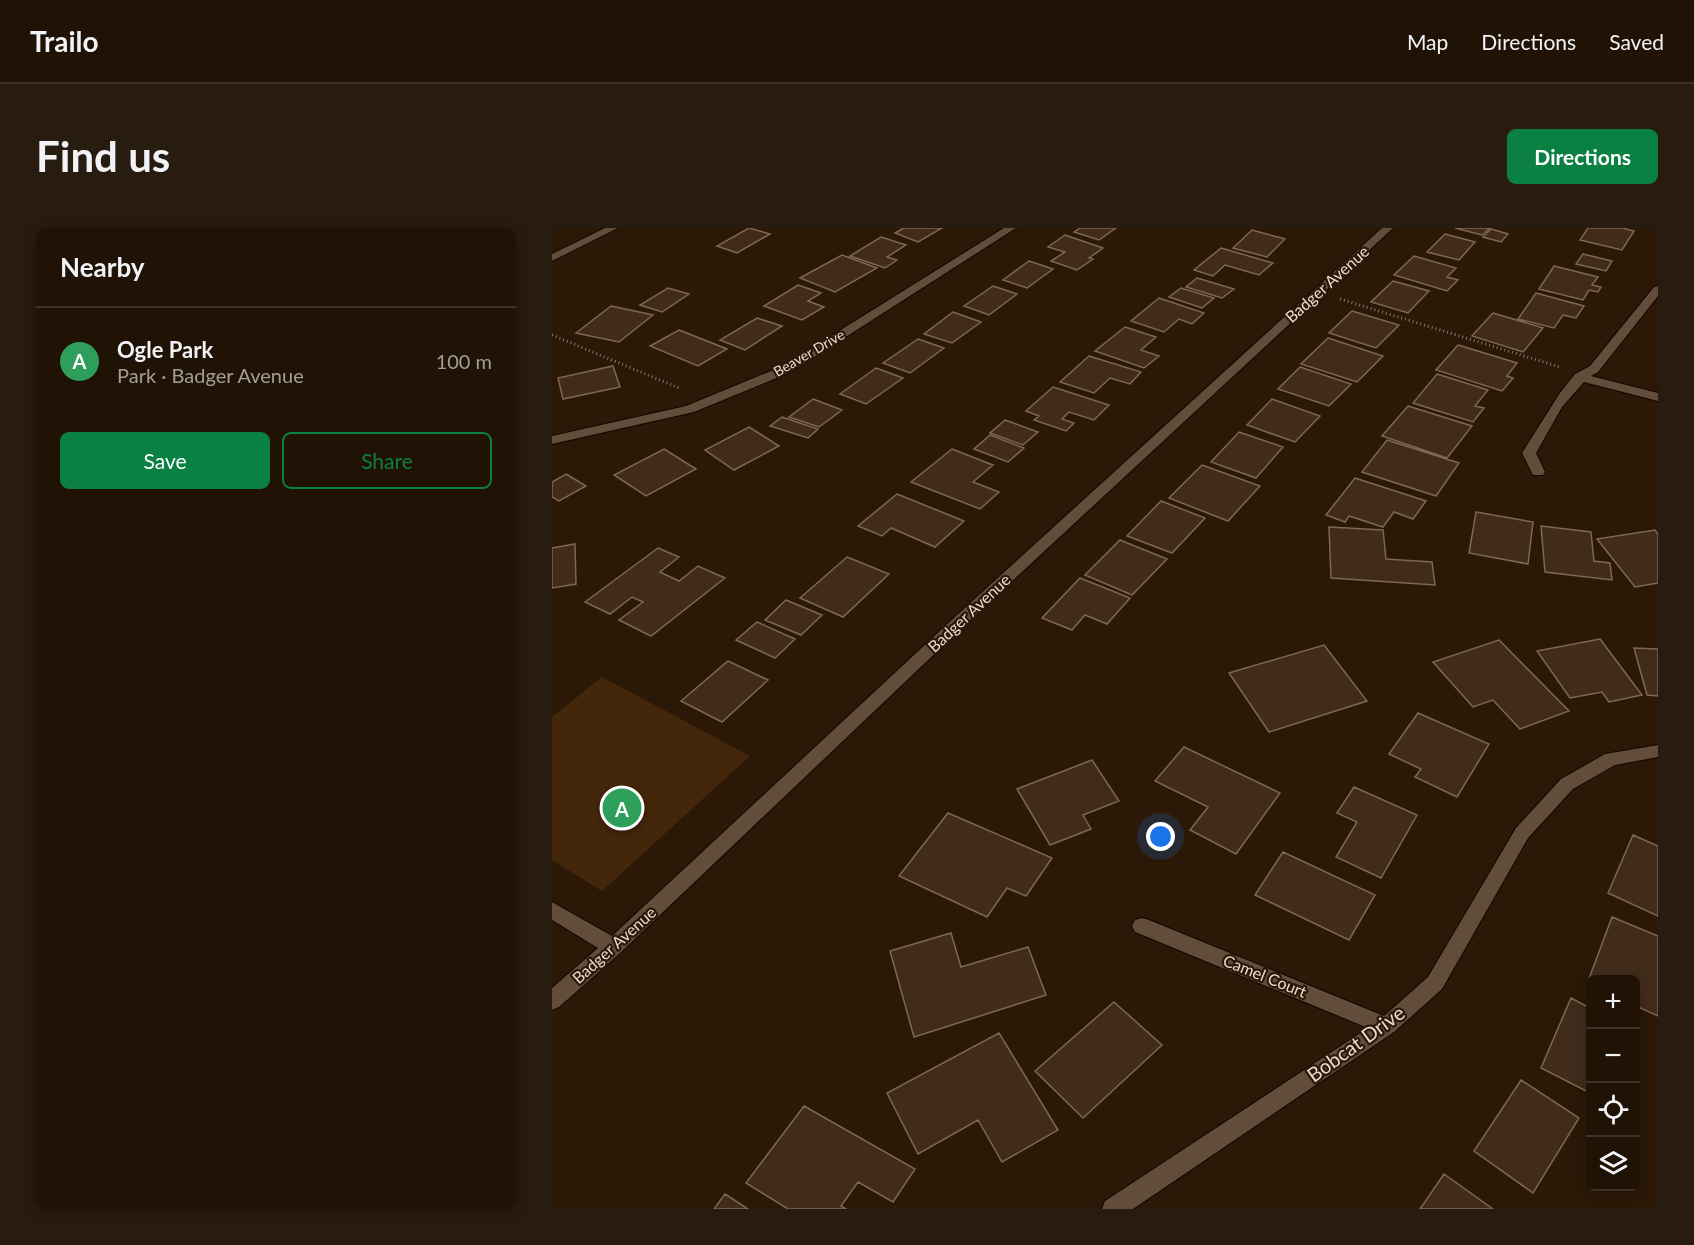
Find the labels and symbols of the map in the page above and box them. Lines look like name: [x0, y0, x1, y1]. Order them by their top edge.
street label: Badger Avenue: [1281, 241, 1372, 326]
street label: Beaver Drive: [770, 325, 847, 380]
street label: Badger Avenue: [923, 570, 1014, 656]
pin: A: [602, 786, 642, 830]
your location: [1146, 822, 1175, 851]
street label: Badger Avenue: [568, 902, 659, 987]
street label: Camel Court: [1221, 950, 1310, 1001]
street label: Bobcat Drive: [1302, 1000, 1409, 1087]

